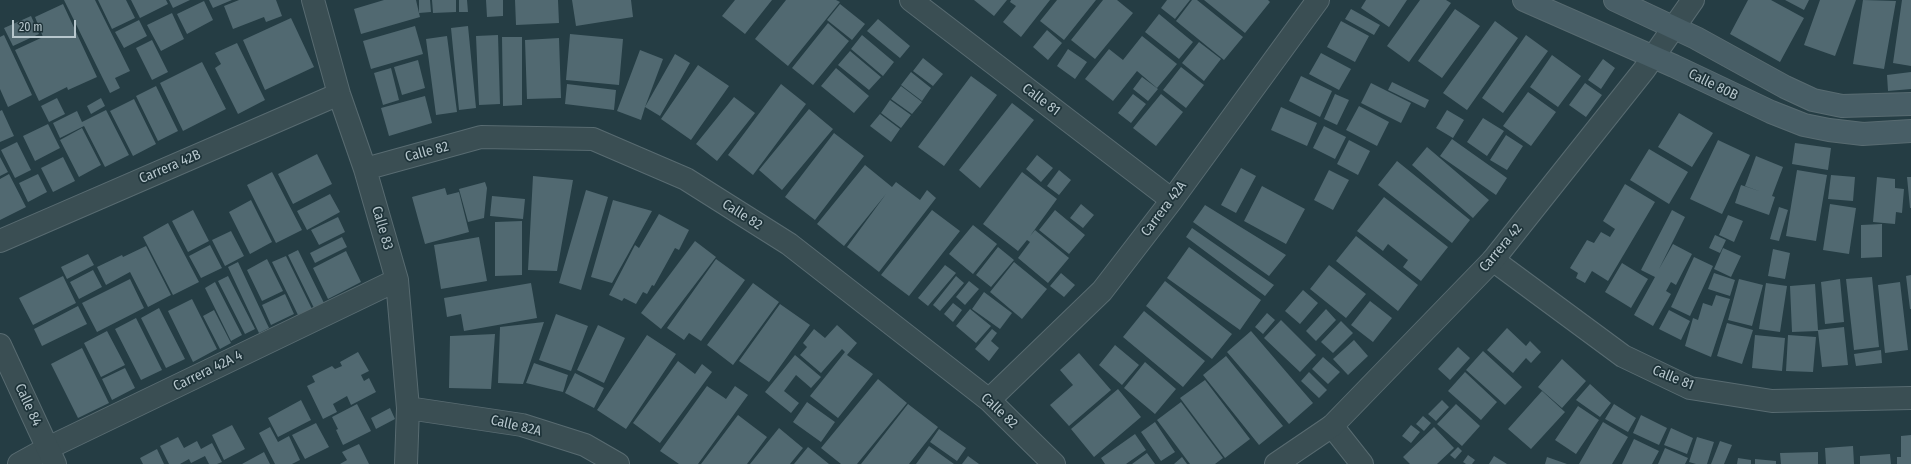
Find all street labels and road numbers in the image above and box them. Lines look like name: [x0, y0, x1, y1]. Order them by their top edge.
street label: Calle 80B: [1685, 66, 1741, 104]
street label: Calle 81: [1019, 80, 1063, 120]
street label: Calle 82: [403, 138, 451, 166]
street label: Carrera 42B: [137, 147, 203, 187]
street label: Carrera 42A: [1138, 178, 1190, 240]
street label: Calle 82: [719, 196, 765, 234]
street label: Calle 83: [368, 204, 396, 252]
street label: Carrera 42: [1476, 221, 1526, 275]
street label: Carrera 42A 4: [171, 347, 245, 395]
street label: Calle 81: [1650, 362, 1696, 394]
street label: Calle 84: [11, 381, 45, 429]
street label: Calle 82: [977, 390, 1021, 432]
street label: Calle 82A: [489, 412, 543, 440]

